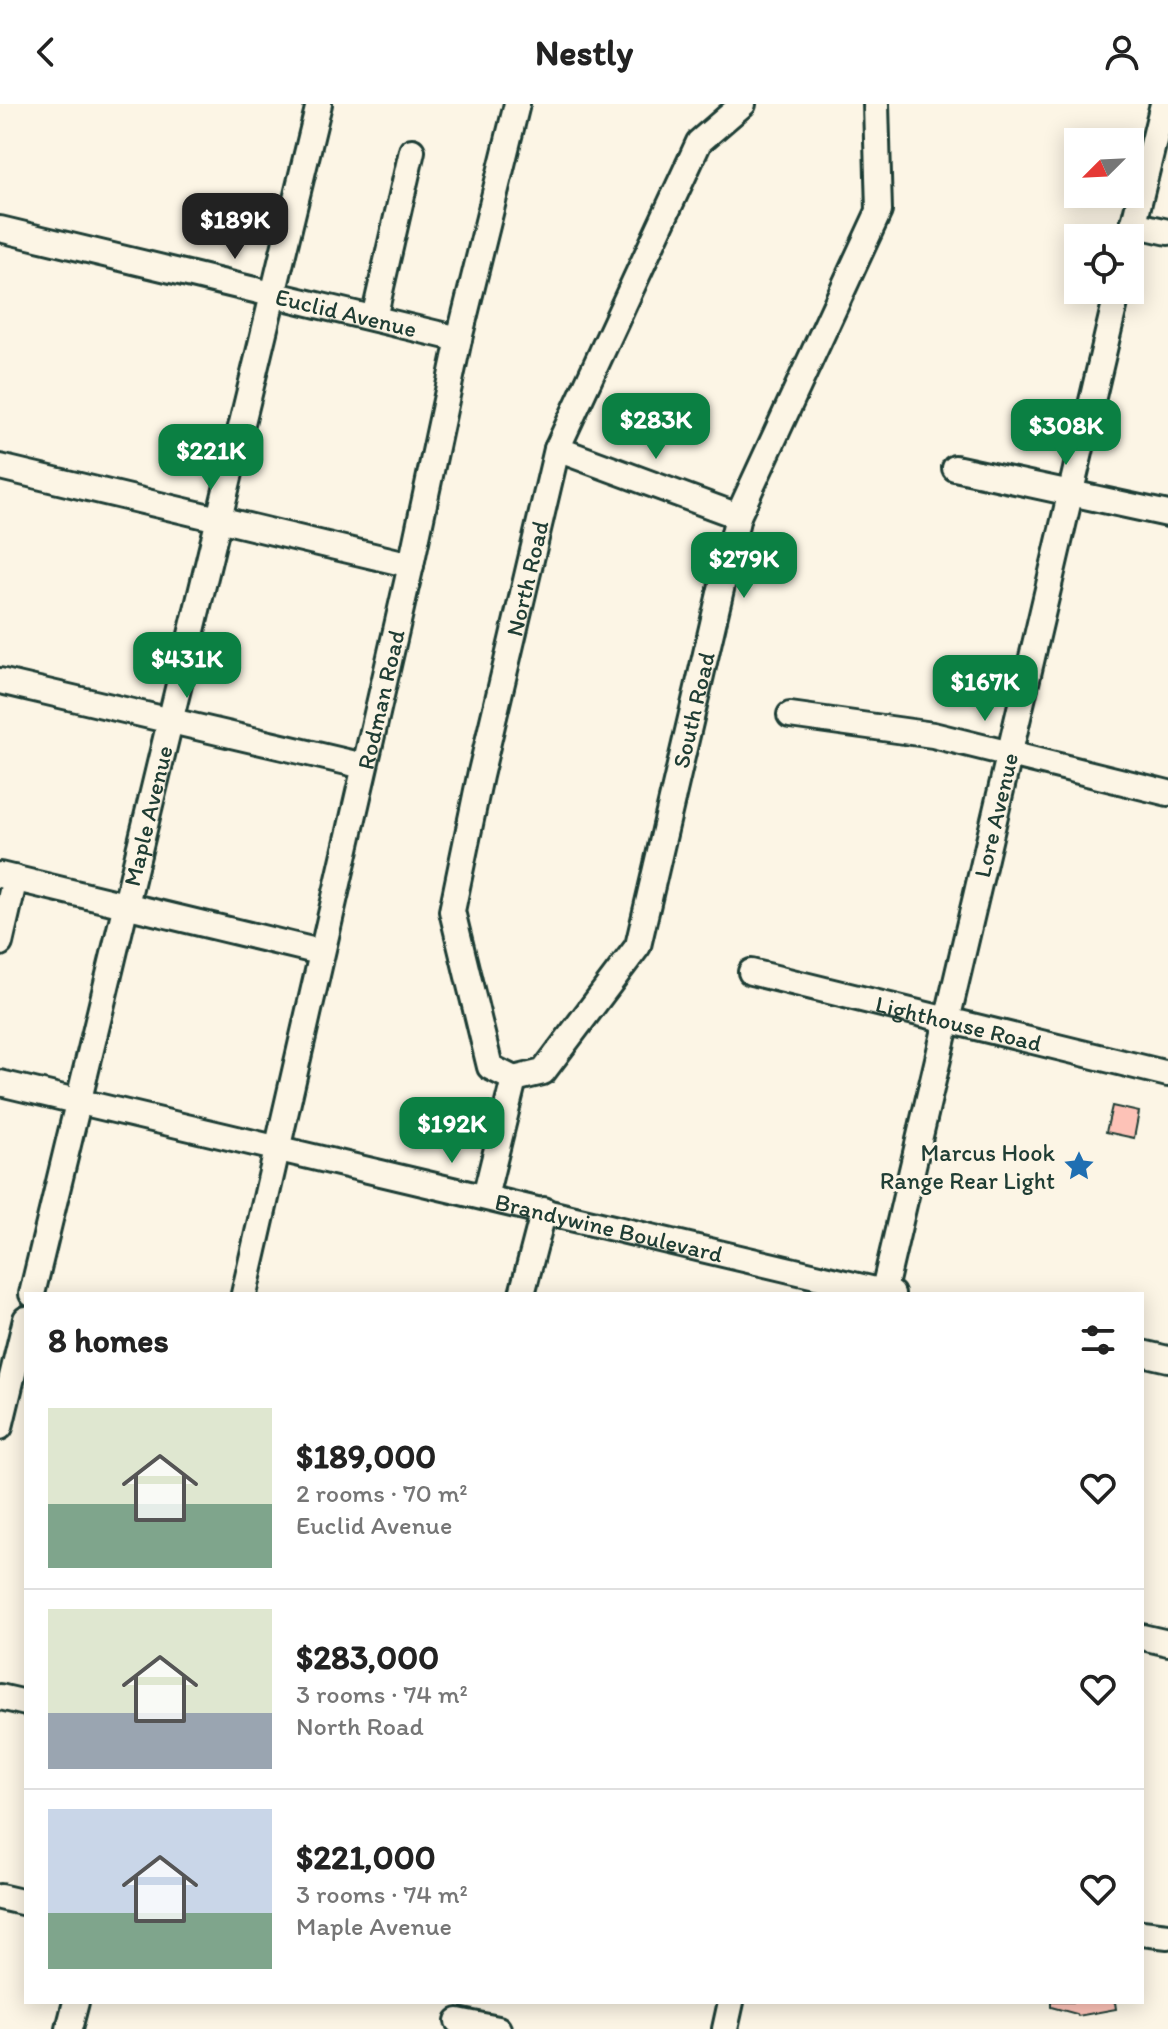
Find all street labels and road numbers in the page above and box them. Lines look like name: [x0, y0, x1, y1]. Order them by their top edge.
street label: Euclid Avenue: [273, 281, 420, 343]
street label: North Road: [499, 517, 554, 639]
street label: Rodman Road: [350, 627, 410, 772]
street label: South Road: [665, 649, 720, 771]
street label: Maple Avenue: [116, 742, 178, 889]
street label: Lore Avenue: [967, 750, 1024, 880]
street label: Lighthouse Road: [873, 989, 1045, 1057]
street label: Brandywine Boulevard: [492, 1186, 726, 1268]

